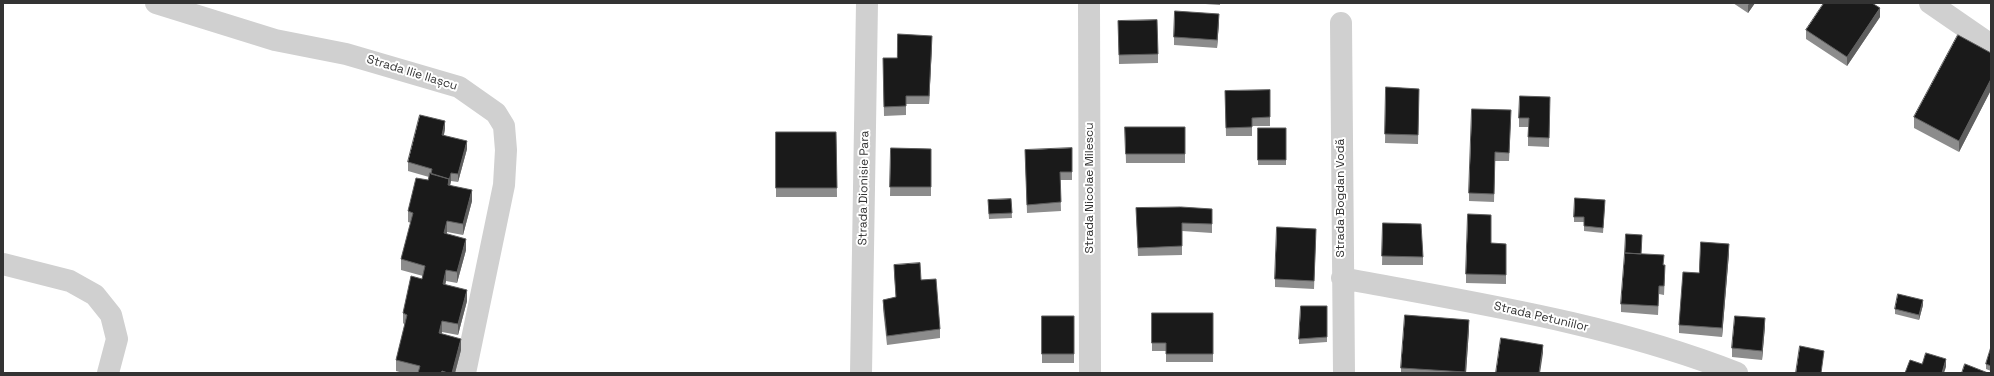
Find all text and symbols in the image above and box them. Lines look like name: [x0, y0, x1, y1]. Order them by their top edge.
street label: Strada Ilie Ilașcu: [365, 52, 459, 94]
street label: Strada Nicolae Milescu: [1083, 122, 1097, 254]
street label: Strada Dionisie Para: [856, 130, 872, 246]
street label: Strada Bogdan Vodă: [1334, 139, 1348, 257]
street label: Strada Petuniilor: [1492, 299, 1590, 335]

